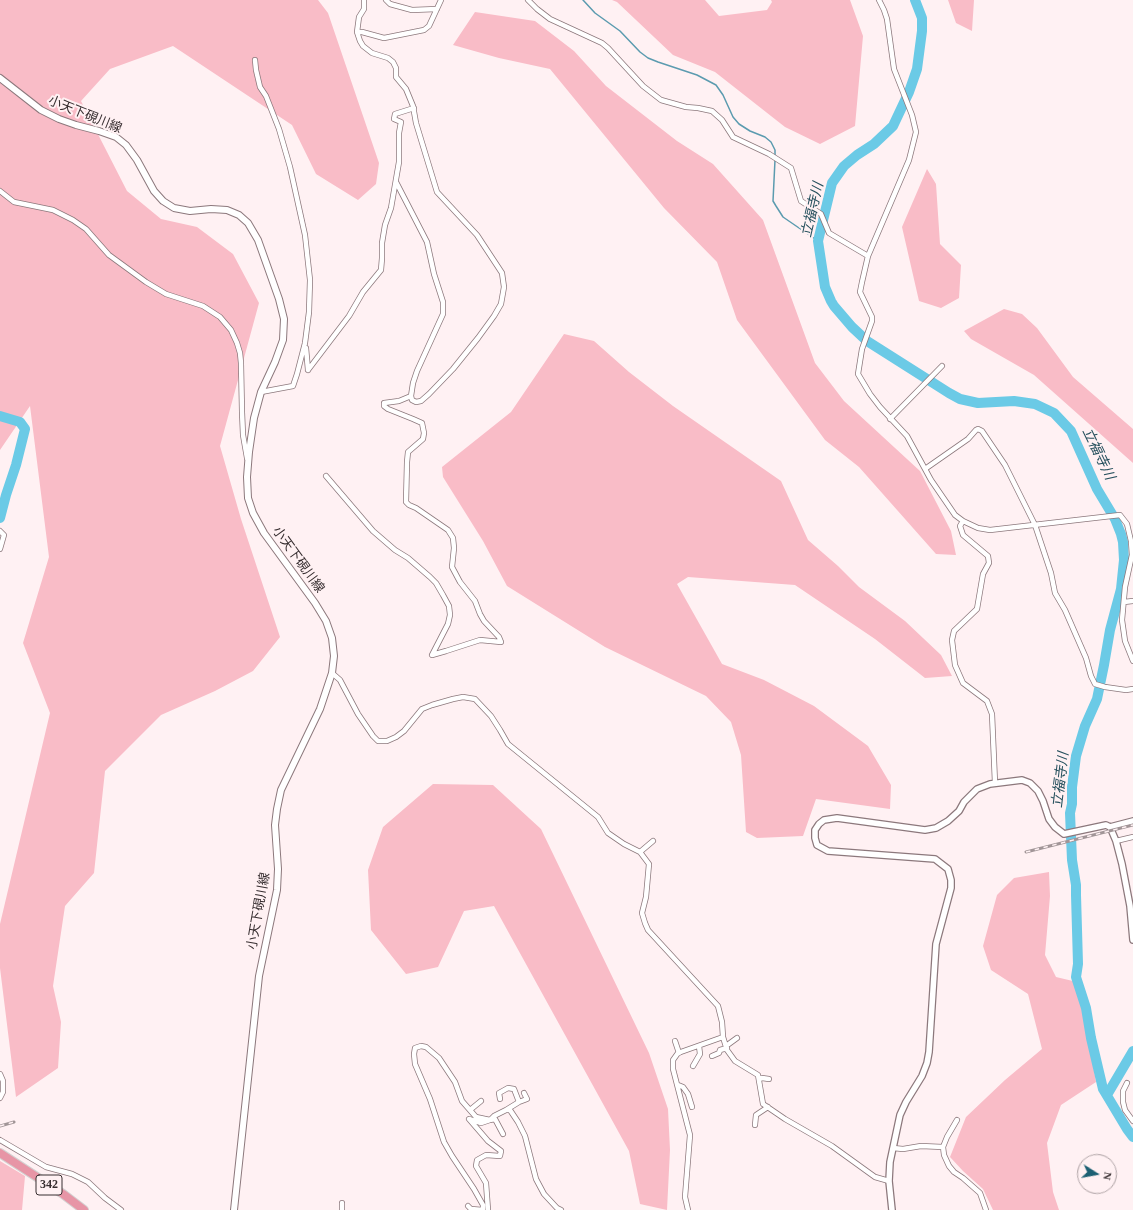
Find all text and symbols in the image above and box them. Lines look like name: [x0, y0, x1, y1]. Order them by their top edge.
street label: 小天下硯川線: [46, 93, 124, 137]
water label: 立福寺川: [799, 181, 827, 239]
water label: 立福寺川: [1078, 425, 1118, 483]
street label: 小天下硯川線: [269, 524, 327, 596]
water label: 立福寺川: [1049, 751, 1073, 809]
street label: 小天下硯川線: [245, 871, 273, 951]
north arrow: [1077, 1154, 1117, 1194]
text: N: [1101, 1171, 1114, 1181]
road number: 342: [36, 1175, 62, 1195]

